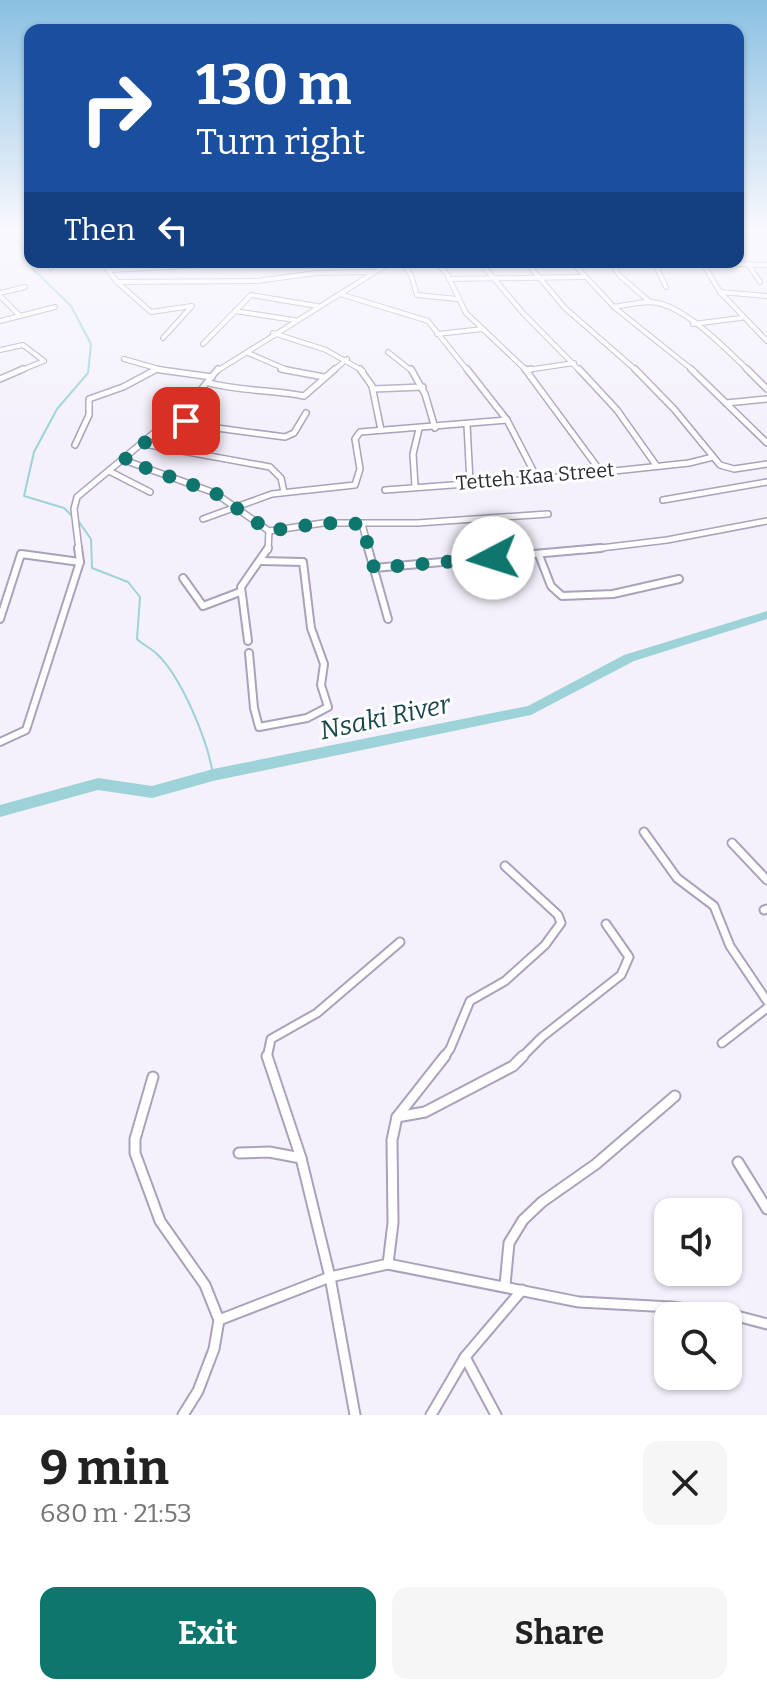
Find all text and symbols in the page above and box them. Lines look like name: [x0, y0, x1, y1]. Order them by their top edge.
text: 130 m: [196, 52, 352, 119]
icon: right: [64, 56, 168, 160]
text: Turn right: [196, 120, 365, 164]
icon: left: [151, 208, 195, 252]
text: Then: [64, 212, 135, 248]
pin: [152, 387, 220, 455]
icon: arrive: [164, 399, 208, 443]
street label: Tetteh Kaa Street: [455, 457, 615, 495]
position arrow: [451, 516, 535, 600]
water label: Nsaki River: [317, 688, 455, 746]
map controls: [654, 1198, 742, 1390]
button: sound: [654, 1198, 742, 1286]
button: search: [654, 1302, 742, 1390]
text: 9 min: [40, 1439, 169, 1497]
button: close: [643, 1441, 727, 1525]
text: 680 m · 21:53: [40, 1498, 192, 1529]
button: Exit: [40, 1587, 376, 1679]
button: Share: [392, 1587, 727, 1679]

